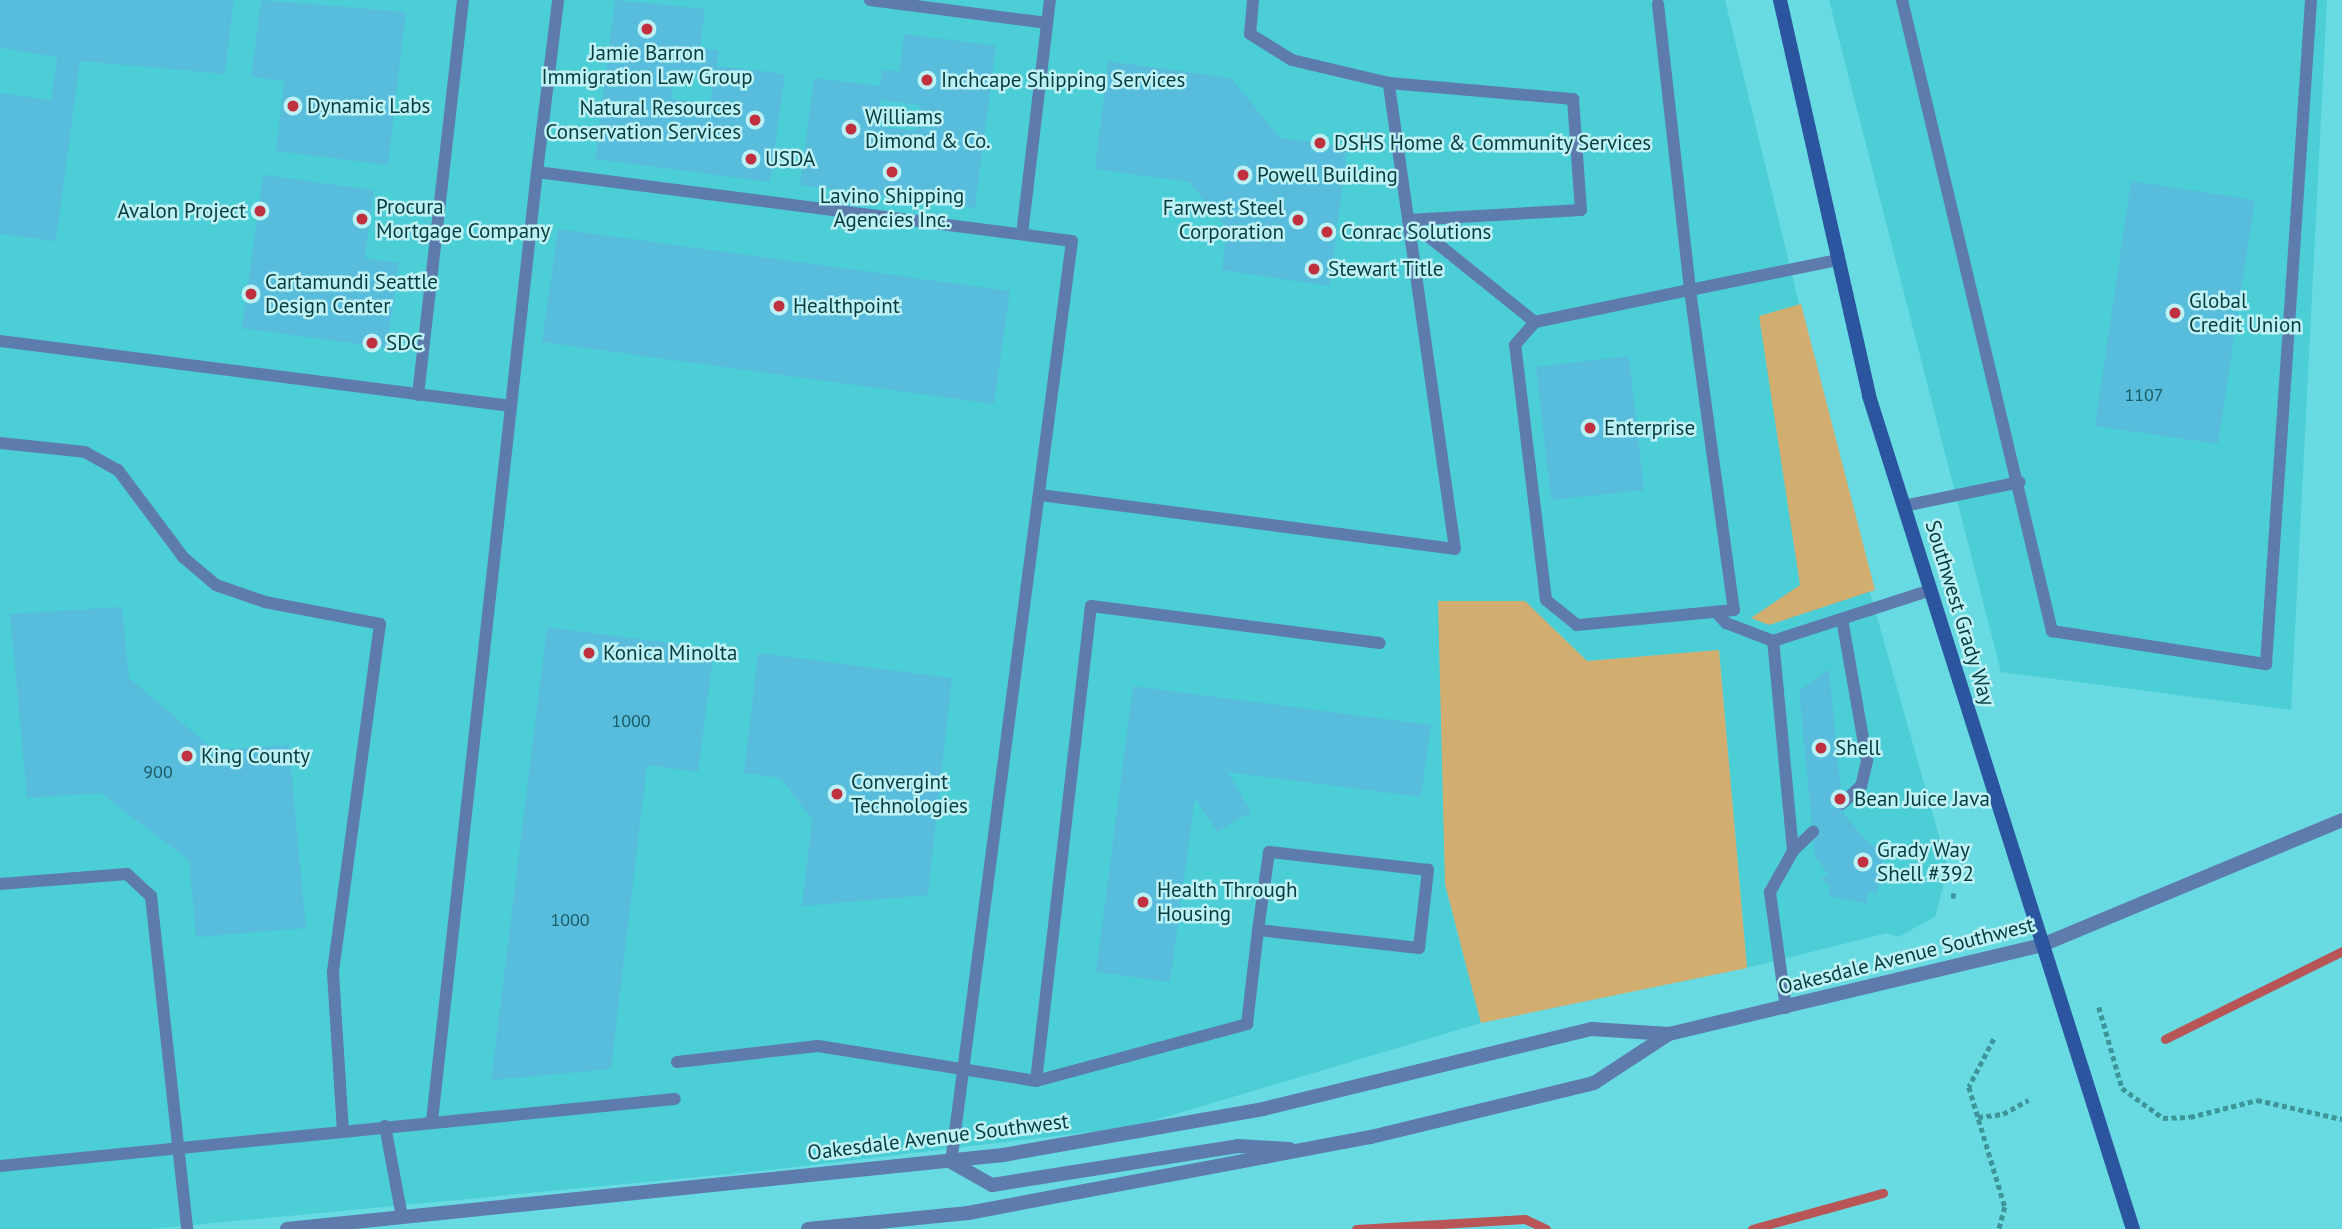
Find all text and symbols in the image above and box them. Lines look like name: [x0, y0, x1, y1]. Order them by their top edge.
marker: Jamie Barron Immigration Law Group: [639, 21, 655, 37]
place label: Jamie Barron Immigration Law Group: [541, 40, 753, 90]
place label: Inchcape Shipping Services: [941, 67, 1185, 93]
marker: Inchcape Shipping Services: [919, 72, 935, 88]
place label: Dynamic Labs: [307, 93, 431, 119]
place label: Natural Resources Conservation Services: [546, 95, 741, 145]
marker: Dynamic Labs: [285, 98, 301, 114]
place label: Williams Dimond & Co.: [865, 104, 991, 154]
marker: Natural Resources Conservation Services: [747, 112, 763, 128]
marker: Williams Dimond & Co.: [843, 121, 859, 137]
place label: DSHS Home & Community Services: [1334, 130, 1652, 156]
marker: DSHS Home & Community Services: [1312, 135, 1328, 151]
place label: USDA: [765, 146, 815, 172]
marker: USDA: [743, 151, 759, 167]
place label: Powell Building: [1257, 162, 1398, 188]
marker: Lavino Shipping Agencies Inc.: [884, 164, 900, 180]
marker: Powell Building: [1235, 167, 1251, 183]
place label: Lavino Shipping Agencies Inc.: [820, 183, 964, 233]
place label: Procura Mortgage Company: [376, 194, 550, 244]
place label: Farwest Steel Corporation: [1163, 195, 1284, 245]
place label: Avalon Project: [117, 198, 246, 224]
marker: Avalon Project: [252, 203, 268, 219]
marker: Procura Mortgage Company: [354, 211, 370, 227]
marker: Farwest Steel Corporation: [1290, 212, 1306, 228]
place label: Conrac Solutions: [1341, 219, 1492, 245]
marker: Conrac Solutions: [1319, 224, 1335, 240]
place label: Stewart Title: [1328, 256, 1444, 282]
marker: Stewart Title: [1306, 261, 1322, 277]
place label: Cartamundi Seattle Design Center: [265, 269, 438, 319]
marker: Cartamundi Seattle Design Center: [243, 286, 259, 302]
place label: Global Credit Union: [2189, 288, 2302, 338]
place label: Healthpoint: [793, 293, 900, 319]
marker: Healthpoint: [771, 298, 787, 314]
marker: Global Credit Union: [2167, 305, 2183, 321]
place label: SDC: [386, 330, 423, 356]
marker: SDC: [364, 335, 380, 351]
house number: 1107: [2124, 384, 2164, 406]
place label: Enterprise: [1604, 415, 1695, 441]
marker: Enterprise: [1582, 420, 1598, 436]
street label: Southwest Grady Way: [1920, 517, 2000, 709]
place label: Konica Minolta: [603, 640, 737, 666]
marker: Konica Minolta: [581, 645, 597, 661]
house number: 1000: [611, 710, 651, 732]
place label: Shell: [1835, 735, 1881, 761]
marker: Shell: [1813, 740, 1829, 756]
place label: King County: [201, 743, 310, 769]
marker: King County: [179, 748, 195, 764]
house number: 900: [143, 761, 173, 783]
place label: Convergint Technologies: [851, 769, 968, 819]
marker: Convergint Technologies: [829, 786, 845, 802]
place label: Bean Juice Java: [1854, 786, 1990, 812]
marker: Bean Juice Java: [1832, 791, 1848, 807]
place label: Grady Way Shell #392: [1877, 837, 1974, 887]
marker: Grady Way Shell #392: [1855, 854, 1871, 870]
place label: Health Through Housing: [1157, 877, 1298, 927]
marker: Health Through Housing: [1135, 894, 1151, 910]
house number: 1000: [550, 909, 590, 931]
street label: Oakesdale Avenue Southwest: [1775, 912, 2037, 1000]
street label: Oakesdale Avenue Southwest: [806, 1108, 1070, 1166]

